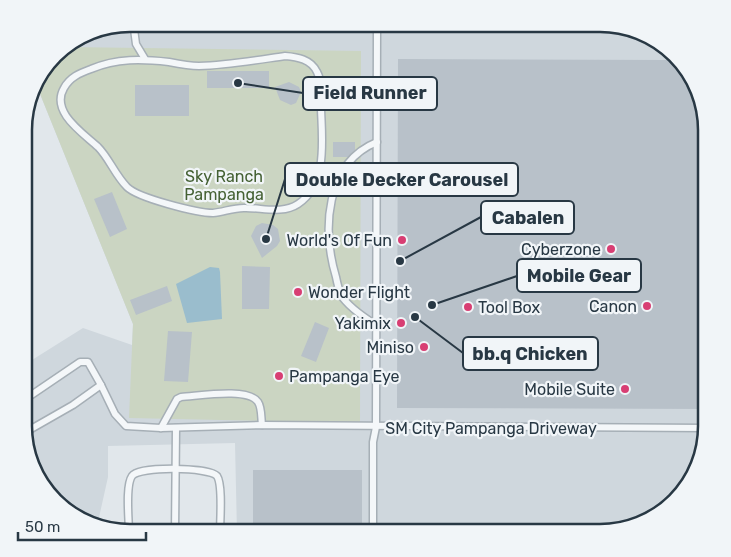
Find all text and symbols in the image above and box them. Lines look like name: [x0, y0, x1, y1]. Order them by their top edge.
callout: Field Runner: [303, 77, 437, 110]
text: Field Runner: [313, 82, 427, 104]
callout: Double Decker Carousel: [285, 163, 518, 196]
park label: Sky Ranch Pampanga: [184, 167, 264, 204]
text: Double Decker Carousel: [296, 169, 508, 191]
callout: Cabalen: [481, 201, 574, 234]
text: Cabalen: [492, 207, 564, 229]
place label: World's Of Fun: [287, 231, 392, 250]
marker: World's Of Fun: [396, 234, 408, 246]
place label: Cyberzone: [521, 240, 601, 259]
marker: Cyberzone: [605, 243, 617, 255]
callout: Mobile Gear: [517, 259, 641, 292]
text: Mobile Gear: [527, 265, 631, 287]
place label: Wonder Flight: [308, 283, 410, 302]
marker: Wonder Flight: [292, 286, 304, 298]
place label: Canon: [589, 297, 637, 316]
place label: Tool Box: [478, 298, 541, 317]
marker: Canon: [641, 300, 653, 312]
marker: Tool Box: [462, 301, 474, 313]
place label: Yakimix: [335, 314, 391, 333]
marker: Yakimix: [395, 317, 407, 329]
callout: bb.q Chicken: [463, 337, 598, 370]
place label: Miniso: [367, 338, 414, 357]
marker: Miniso: [418, 341, 430, 353]
text: bb.q Chicken: [472, 343, 588, 365]
place label: Pampanga Eye: [289, 367, 400, 386]
marker: Pampanga Eye: [273, 370, 285, 382]
place label: Mobile Suite: [524, 380, 615, 399]
marker: Mobile Suite: [619, 383, 631, 395]
street label: SM City Pampanga Driveway: [385, 419, 597, 438]
scale bar: [18, 510, 145, 542]
text: 50 m: [25, 518, 60, 536]

